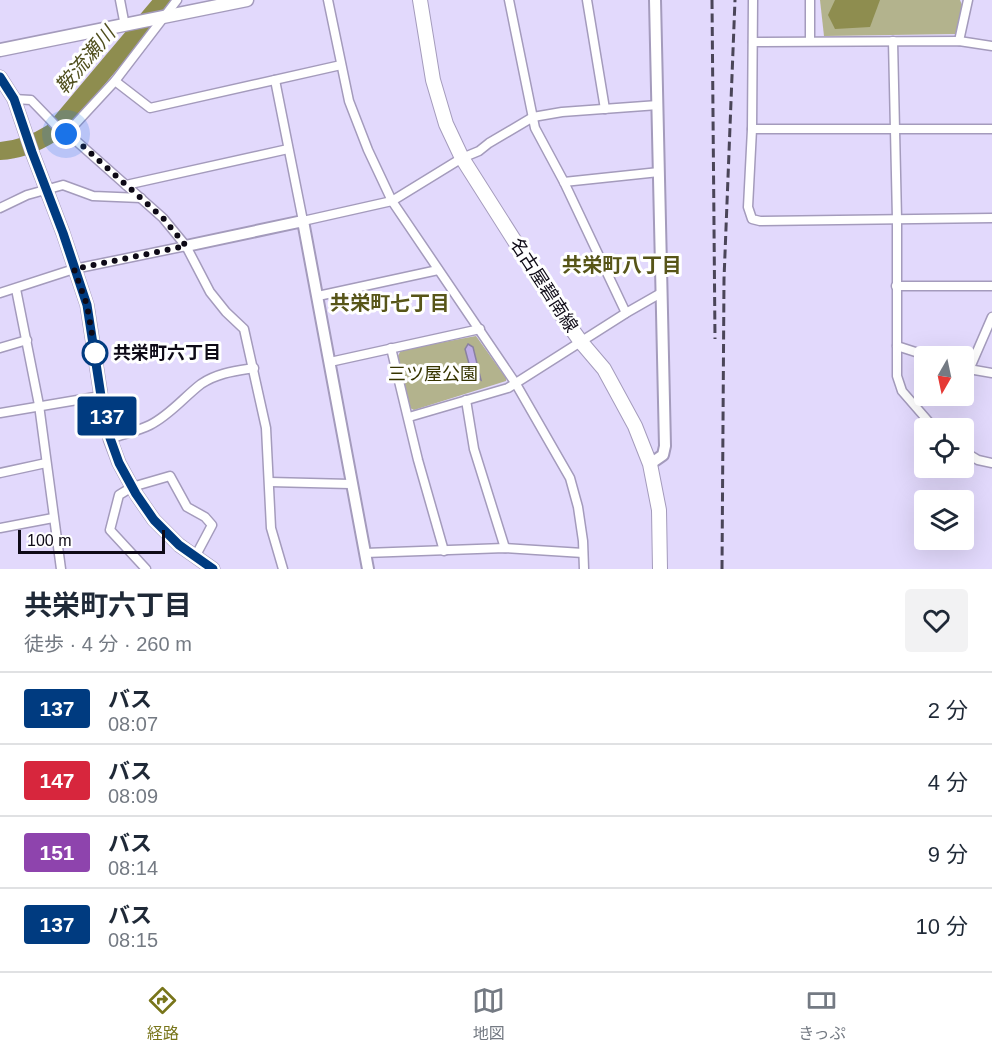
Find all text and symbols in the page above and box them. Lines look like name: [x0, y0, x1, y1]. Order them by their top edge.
water label: 鞍流瀬川: [51, 21, 120, 98]
your location: [51, 119, 81, 149]
street label: 名古屋碧南線: [506, 234, 582, 336]
district label: 共栄町八丁目: [562, 254, 682, 276]
district label: 共栄町七丁目: [330, 292, 450, 314]
marker: 共栄町六丁目: [82, 340, 108, 366]
place label: 共栄町六丁目: [113, 343, 221, 363]
north arrow: [914, 346, 974, 406]
map controls: [914, 346, 974, 550]
park label: 三ツ屋公園: [388, 364, 478, 384]
line badge: 137: [72, 396, 142, 436]
text: 137: [89, 405, 125, 428]
button: locate: [914, 418, 974, 478]
button: layers: [914, 490, 974, 550]
scale bar: [18, 527, 165, 554]
text: 100 m: [27, 532, 71, 549]
button: heart: [905, 589, 968, 652]
text: 共栄町六丁目: [24, 590, 192, 621]
text: 徒歩 · 4 分 · 260 m: [24, 633, 192, 655]
text: バス: [108, 687, 152, 712]
text: 137: [39, 697, 75, 720]
text: 2 分: [928, 698, 968, 723]
text: 08:07: [108, 713, 158, 735]
text: バス: [108, 759, 152, 784]
text: 147: [39, 769, 75, 792]
text: 4 分: [928, 770, 968, 795]
text: 08:09: [108, 785, 158, 807]
text: バス: [108, 831, 152, 856]
text: 151: [39, 841, 75, 864]
text: 9 分: [928, 842, 968, 867]
text: 08:14: [108, 857, 158, 879]
text: バス: [108, 903, 152, 928]
text: 137: [39, 913, 75, 936]
text: 10 分: [915, 914, 968, 939]
text: 08:15: [108, 929, 158, 951]
tab: 経路: [146, 984, 179, 1044]
tab: 地図: [472, 984, 505, 1044]
tab: きっぷ: [798, 984, 846, 1044]

